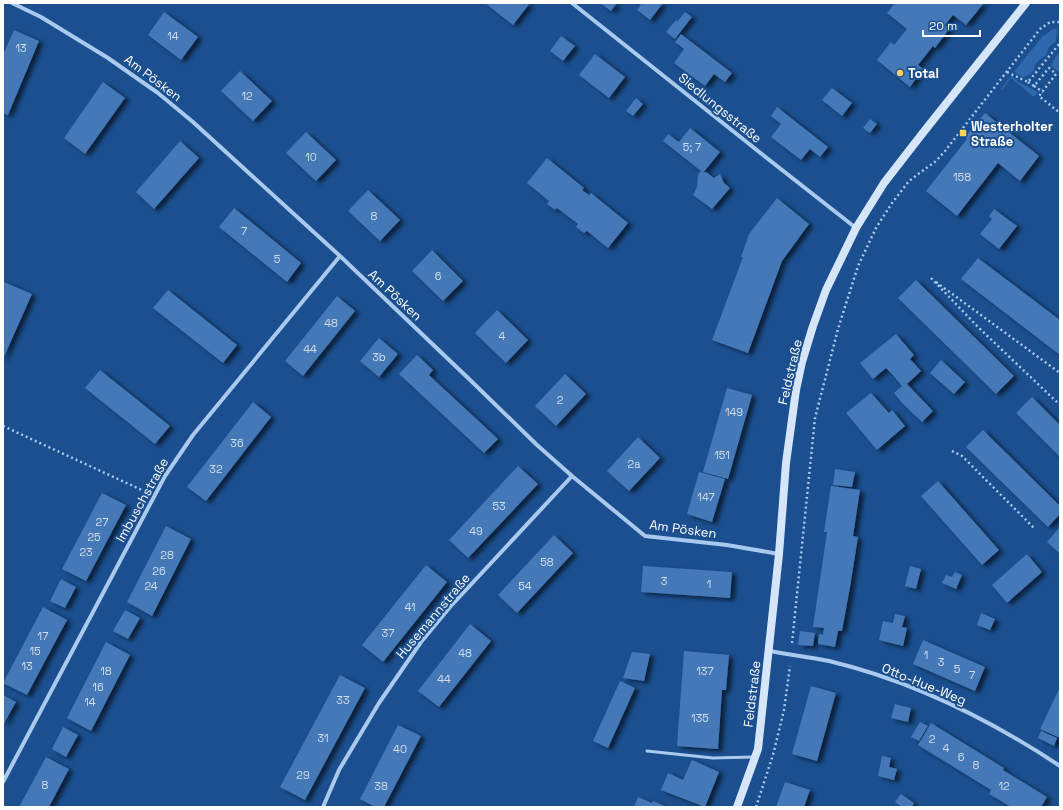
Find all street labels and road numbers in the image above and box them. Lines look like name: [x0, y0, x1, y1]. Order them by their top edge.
street label: Am Pösken: [121, 51, 185, 105]
street label: Siedlungsstraße: [675, 69, 765, 147]
street label: Am Pösken: [365, 266, 425, 324]
street label: Feldstraße: [774, 337, 806, 407]
street label: Imbuschstraße: [112, 455, 172, 545]
street label: Am Pösken: [648, 516, 718, 542]
street label: Husemannstraße: [392, 570, 474, 662]
street label: Otto-Hue-Weg: [879, 659, 969, 709]
street label: Feldstraße: [739, 660, 765, 728]

